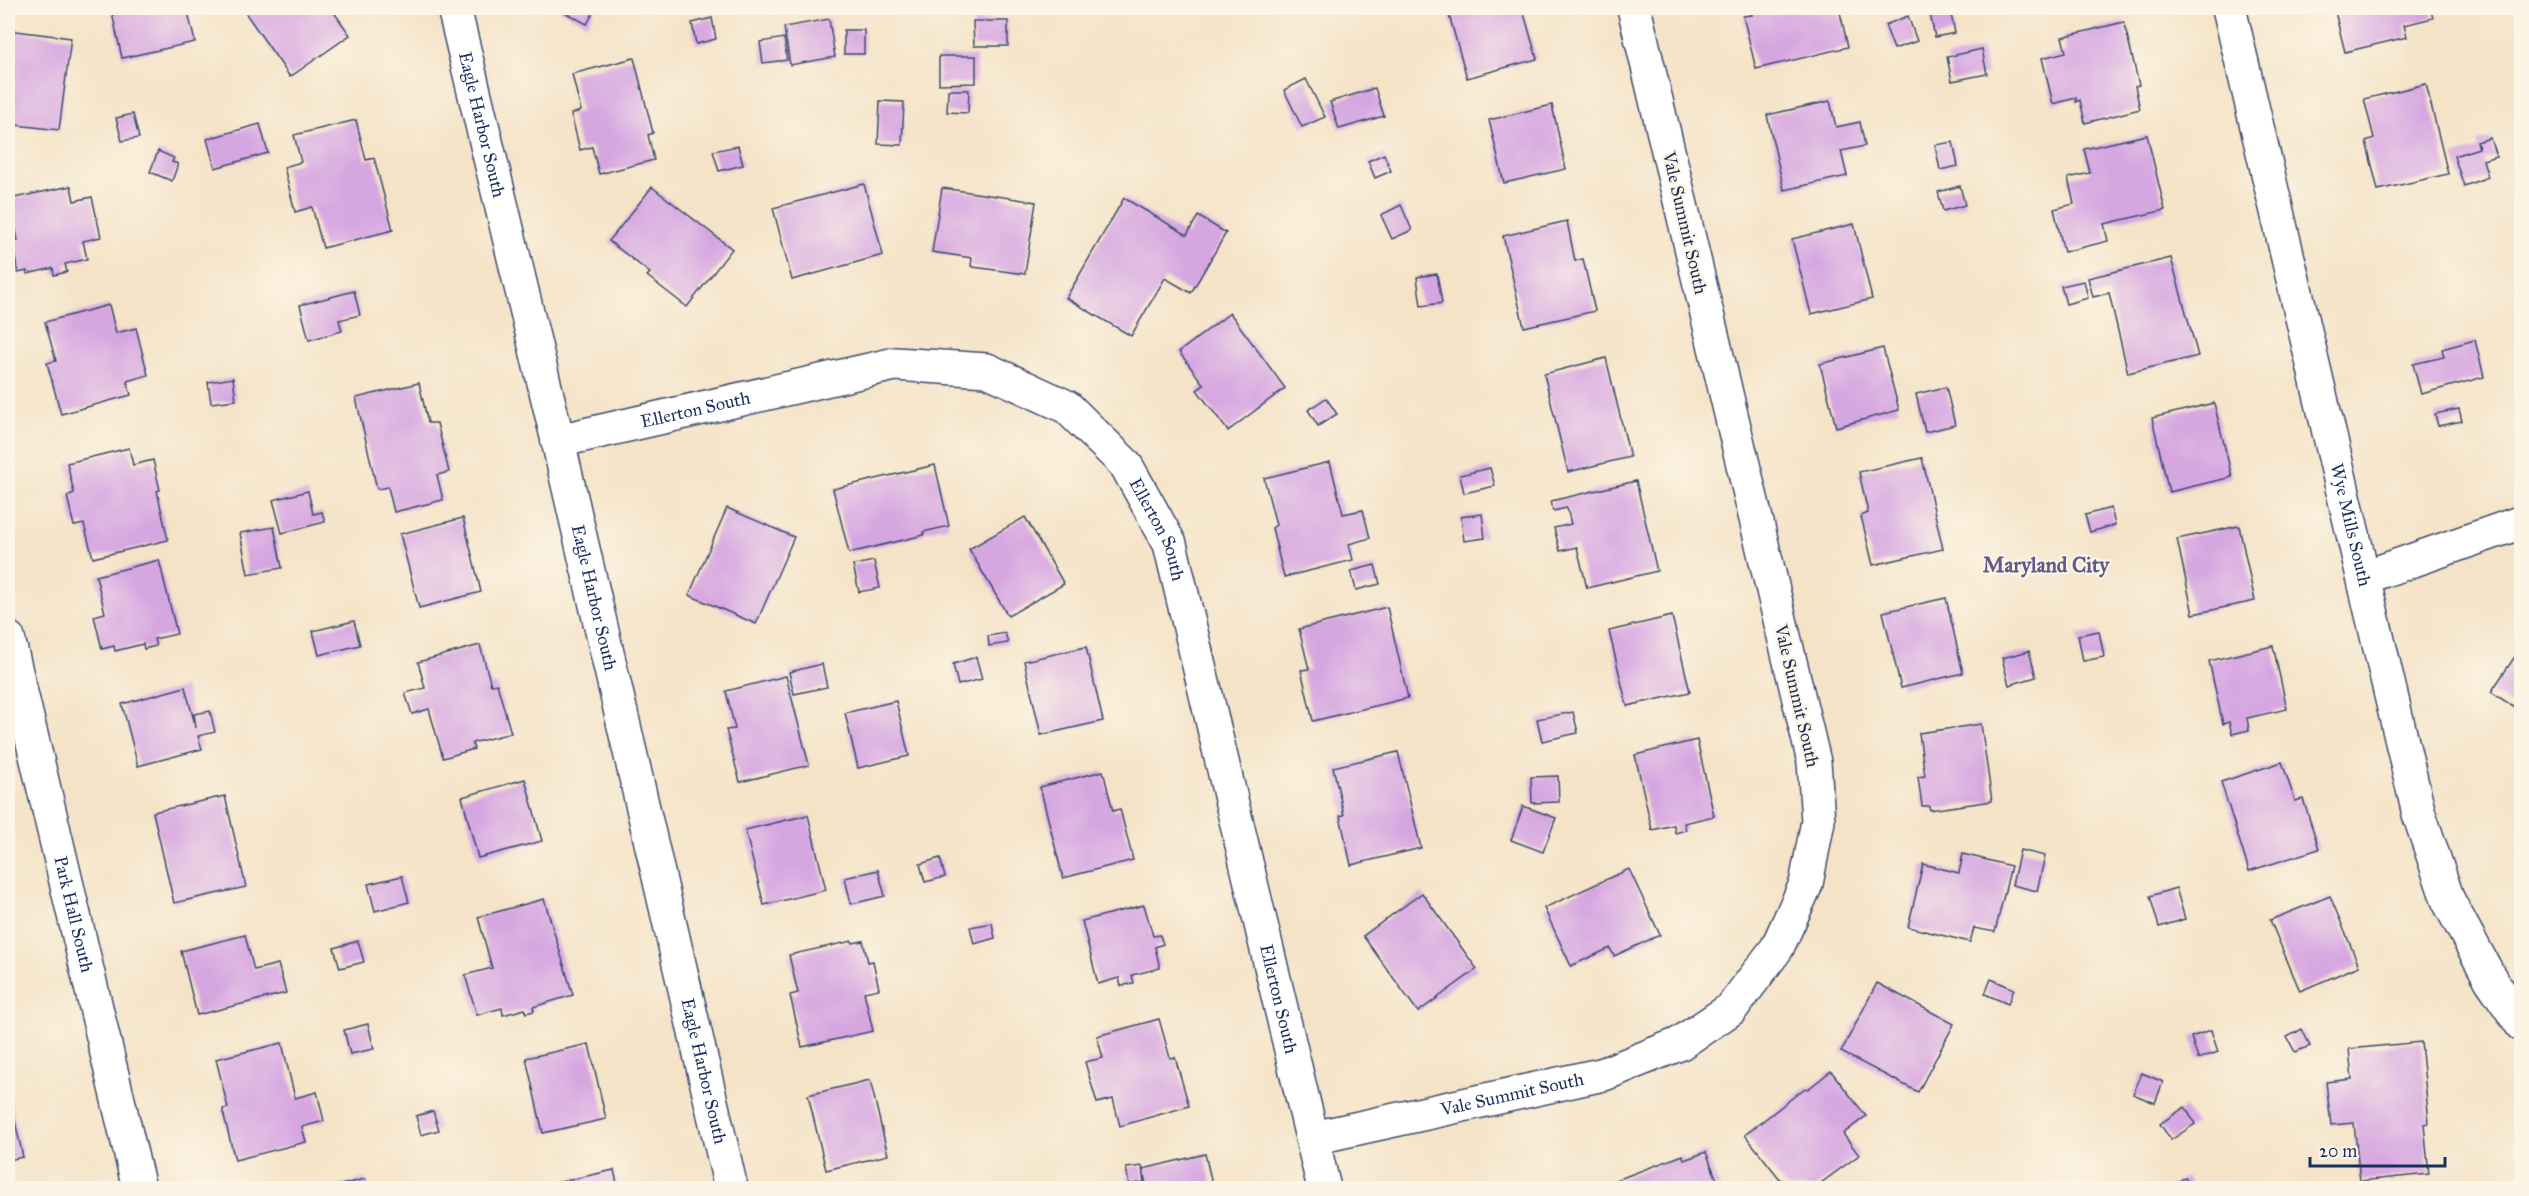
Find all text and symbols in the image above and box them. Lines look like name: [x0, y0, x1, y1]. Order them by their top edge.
street label: Eagle Harbor South: [454, 50, 510, 200]
street label: Vale Summit South: [1658, 149, 1712, 296]
street label: Ellerton South: [639, 386, 752, 433]
street label: Wye Mills South: [2326, 461, 2376, 589]
street label: Ellerton South: [1124, 474, 1189, 583]
street label: Eagle Harbor South: [567, 522, 622, 673]
district label: Maryland City: [1983, 552, 2110, 578]
street label: Vale Summit South: [1770, 622, 1824, 769]
street label: Park Hall South: [49, 854, 98, 975]
street label: Ellerton South: [1255, 942, 1302, 1056]
street label: Eagle Harbor South: [676, 996, 731, 1146]
street label: Vale Summit South: [1438, 1068, 1586, 1121]
scale bar: [2310, 1130, 2445, 1168]
text: 20 m: [2319, 1140, 2357, 1162]

